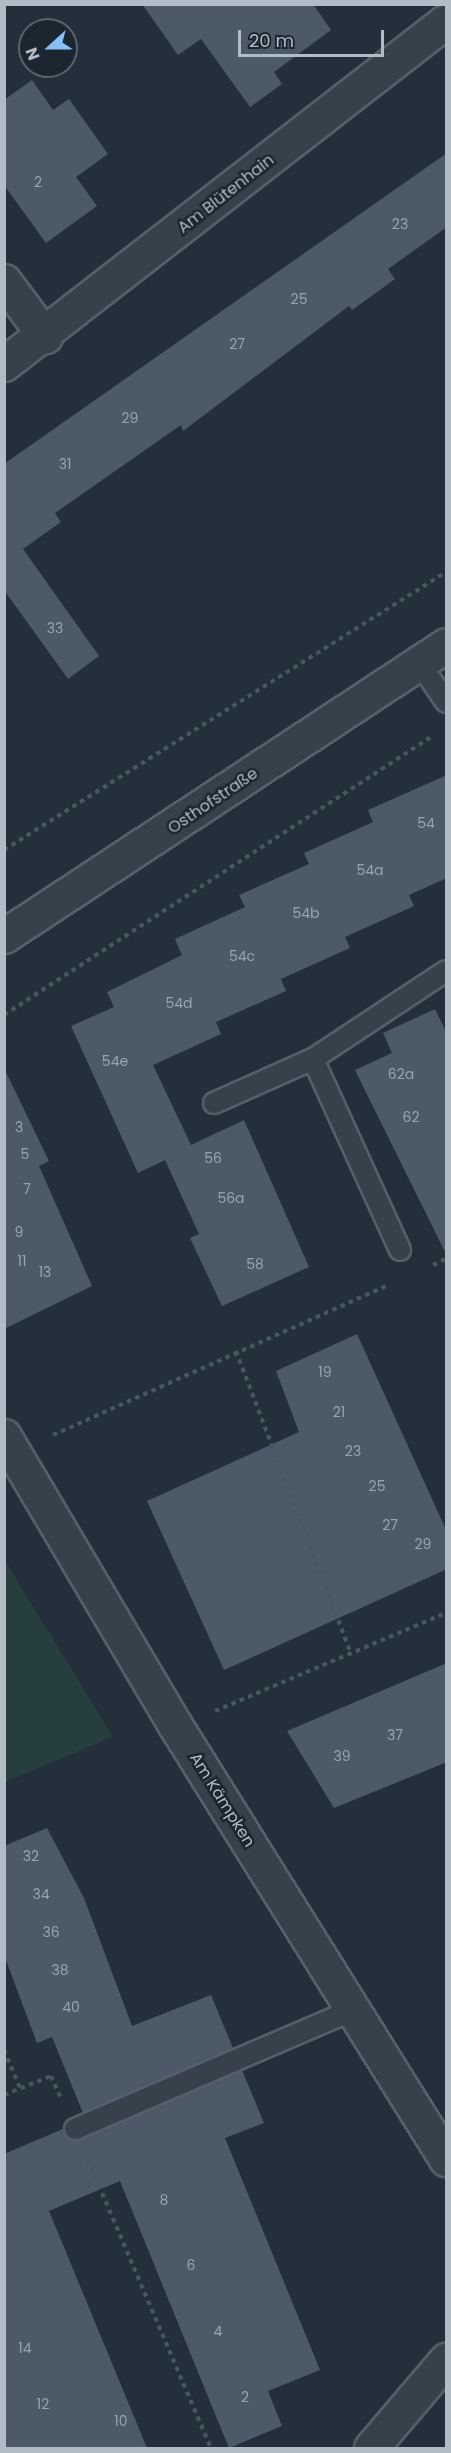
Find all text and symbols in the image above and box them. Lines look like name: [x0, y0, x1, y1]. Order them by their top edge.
north arrow: [18, 18, 78, 78]
scale bar: [241, 18, 386, 56]
text: 20 m: [249, 28, 294, 53]
text: N: [20, 44, 45, 64]
street label: Am Blütenhain: [174, 151, 278, 237]
house number: 2: [34, 174, 42, 190]
house number: 23: [392, 216, 408, 232]
house number: 25: [291, 291, 307, 307]
house number: 27: [229, 336, 245, 352]
house number: 29: [122, 410, 138, 426]
house number: 31: [59, 456, 71, 472]
house number: 33: [47, 620, 63, 636]
street label: Osthofstraße: [164, 764, 262, 838]
house number: 54: [417, 815, 435, 831]
house number: 54a: [356, 862, 384, 878]
house number: 54b: [292, 905, 320, 921]
house number: 54c: [229, 948, 255, 964]
house number: 54d: [165, 995, 193, 1011]
house number: 54e: [102, 1053, 128, 1069]
house number: 62a: [388, 1066, 414, 1082]
house number: 62: [403, 1109, 419, 1125]
house number: 3: [15, 1119, 23, 1135]
house number: 5: [21, 1146, 29, 1162]
house number: 56: [204, 1150, 222, 1166]
house number: 7: [23, 1181, 31, 1197]
house number: 56a: [217, 1190, 245, 1206]
house number: 9: [15, 1224, 23, 1240]
house number: 11: [18, 1253, 26, 1269]
house number: 58: [246, 1256, 264, 1272]
house number: 13: [39, 1264, 51, 1280]
house number: 19: [318, 1364, 332, 1380]
house number: 21: [333, 1404, 345, 1420]
house number: 23: [345, 1443, 361, 1459]
house number: 25: [369, 1478, 385, 1494]
house number: 27: [382, 1517, 398, 1533]
house number: 29: [415, 1536, 431, 1552]
house number: 37: [387, 1727, 403, 1743]
house number: 39: [333, 1748, 351, 1764]
street label: Am Kämpken: [185, 1749, 259, 1851]
house number: 32: [23, 1848, 39, 1864]
house number: 34: [32, 1886, 50, 1902]
house number: 36: [42, 1924, 60, 1940]
house number: 38: [51, 1962, 69, 1978]
house number: 40: [62, 1999, 80, 2015]
house number: 8: [160, 2192, 168, 2208]
house number: 6: [187, 2257, 195, 2273]
house number: 4: [214, 2323, 222, 2339]
house number: 14: [18, 2340, 32, 2356]
house number: 2: [241, 2389, 249, 2405]
house number: 12: [37, 2396, 49, 2412]
house number: 10: [114, 2413, 128, 2429]

